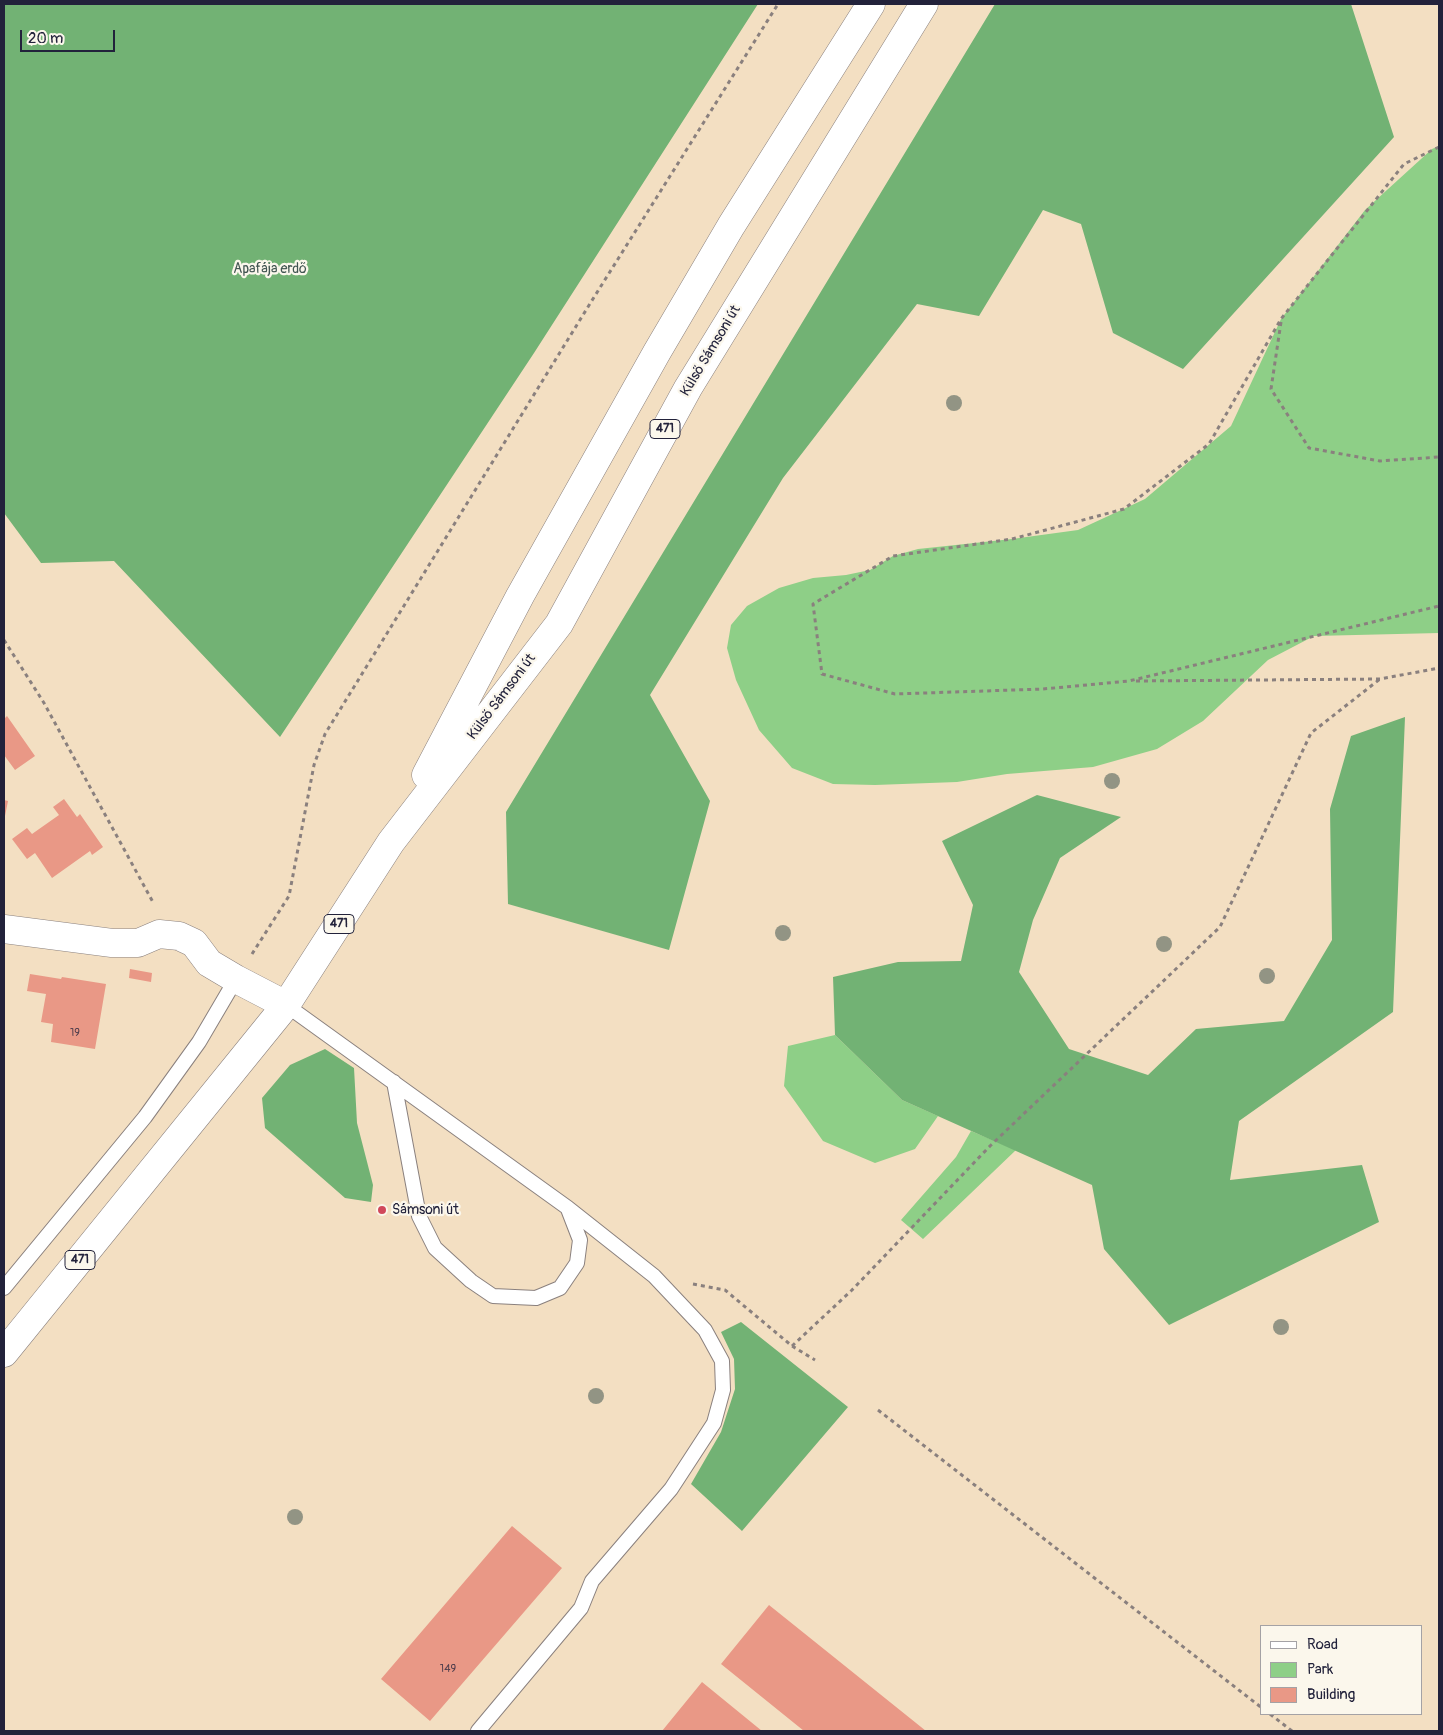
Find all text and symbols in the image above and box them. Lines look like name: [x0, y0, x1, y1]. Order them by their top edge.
scale bar: [22, 20, 118, 52]
text: 20 m: [28, 29, 63, 48]
park label: Apafája erdő: [233, 261, 307, 277]
street label: Külső Sámsoni út: [677, 303, 745, 399]
road number: 471: [650, 419, 680, 438]
street label: Külső Sámsoni út: [464, 651, 540, 743]
road number: 471: [324, 914, 354, 934]
house number: 19: [70, 1026, 80, 1040]
place label: Sámsoni út: [392, 1202, 459, 1218]
marker: Sámsoni út: [376, 1204, 388, 1216]
road number: 471: [65, 1250, 95, 1270]
legend: [1260, 1625, 1423, 1715]
text: Road: [1307, 1635, 1338, 1654]
text: Park: [1307, 1660, 1333, 1679]
house number: 149: [440, 1662, 456, 1676]
text: Building: [1307, 1685, 1355, 1704]

